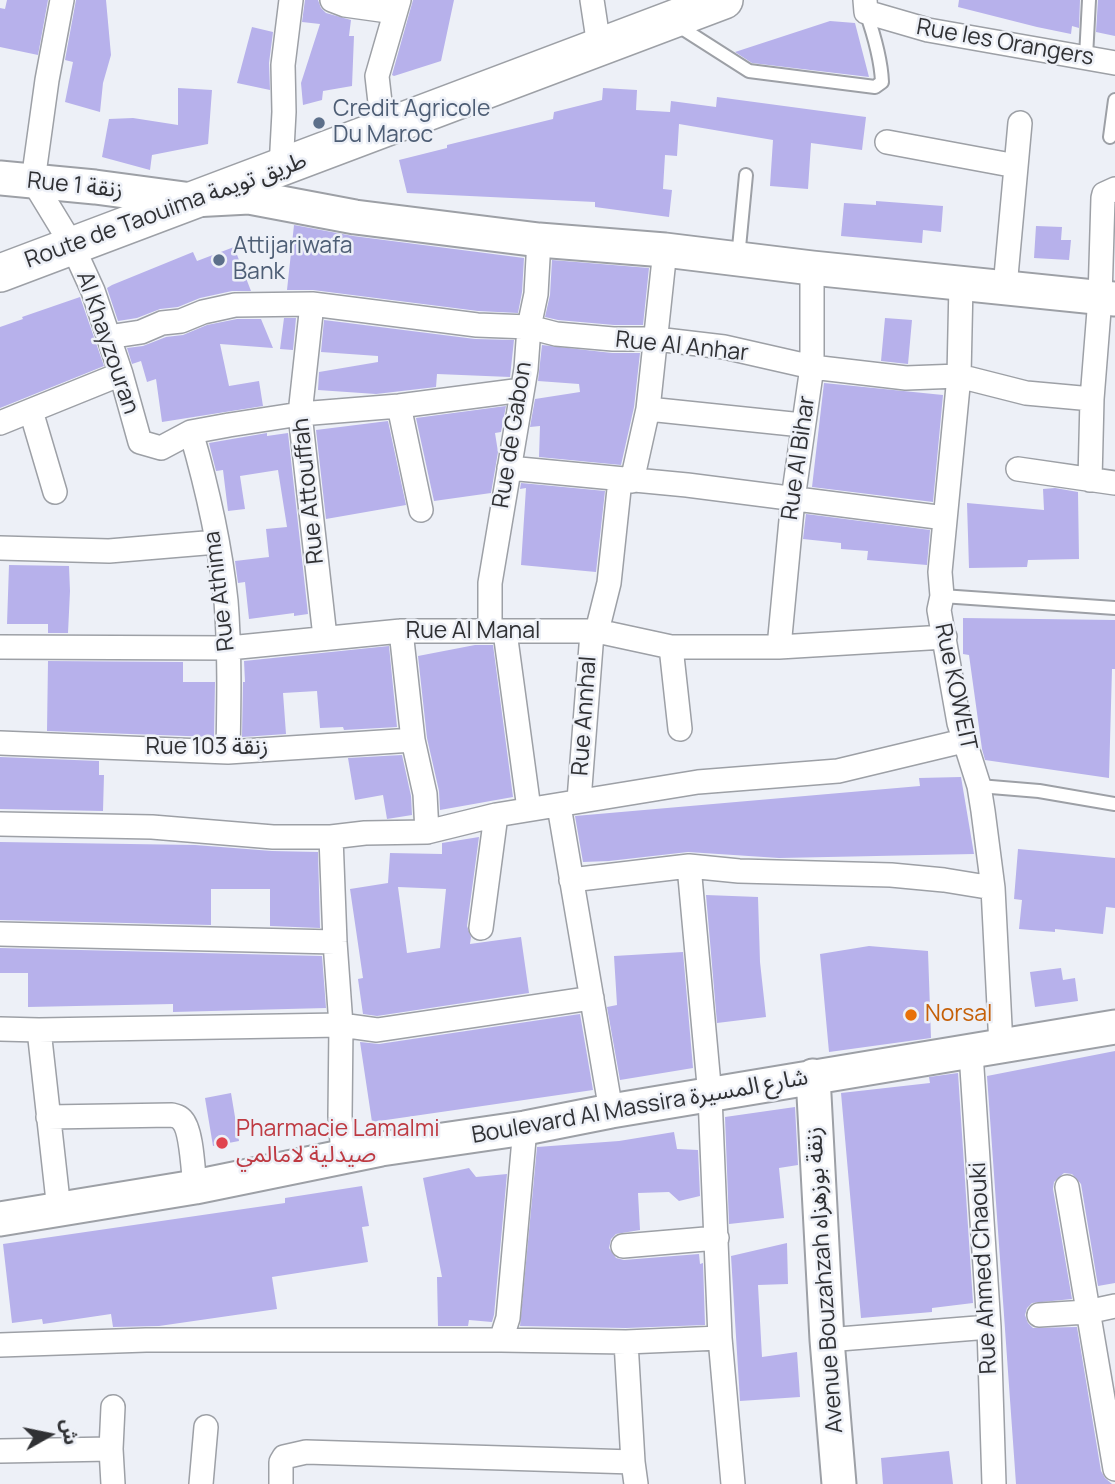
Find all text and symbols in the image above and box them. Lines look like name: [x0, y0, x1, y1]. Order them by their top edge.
street label: Rue les Orangers: [914, 14, 1096, 72]
place label: Credit Agricole Du Maroc: [333, 96, 490, 150]
marker: Credit Agricole Du Maroc: [311, 115, 327, 131]
street label: Route de Taouima طريق تويمة: [21, 147, 311, 275]
street label: Rue 1 زنقة: [26, 167, 124, 205]
place label: Attijariwafa Bank: [233, 233, 353, 287]
marker: Attijariwafa Bank: [211, 252, 227, 268]
street label: Al Khayzouran: [70, 268, 144, 418]
street label: Rue Al Anhar: [614, 326, 750, 368]
street label: Rue de Gabon: [488, 360, 538, 510]
street label: Rue Al Bihar: [777, 394, 821, 522]
street label: Rue Attouffah: [288, 417, 330, 565]
street label: Rue Athima: [199, 529, 241, 653]
street label: Rue Al Manal: [406, 618, 540, 646]
street label: Rue KOWEIT: [928, 621, 982, 753]
street label: Rue Annhal: [567, 655, 603, 777]
street label: Rue 103 زنقة: [145, 734, 269, 762]
place label: Norsal: [925, 1001, 992, 1029]
marker: Norsal: [903, 1007, 919, 1023]
street label: Boulevard Al Massira شارع المسيرة: [470, 1064, 810, 1150]
place label: Pharmacie Lamalmi صيدلية لامالمي: [236, 1116, 440, 1170]
street label: Avenue Bouzahzah زنقة بوزهزاه: [801, 1126, 849, 1434]
marker: Pharmacie Lamalmi صيدلية لامالمي: [214, 1135, 230, 1151]
street label: Rue Ahmed Chaouki: [965, 1161, 1003, 1375]
north arrow: [14, 1400, 84, 1470]
text: ش: [55, 1417, 85, 1447]

